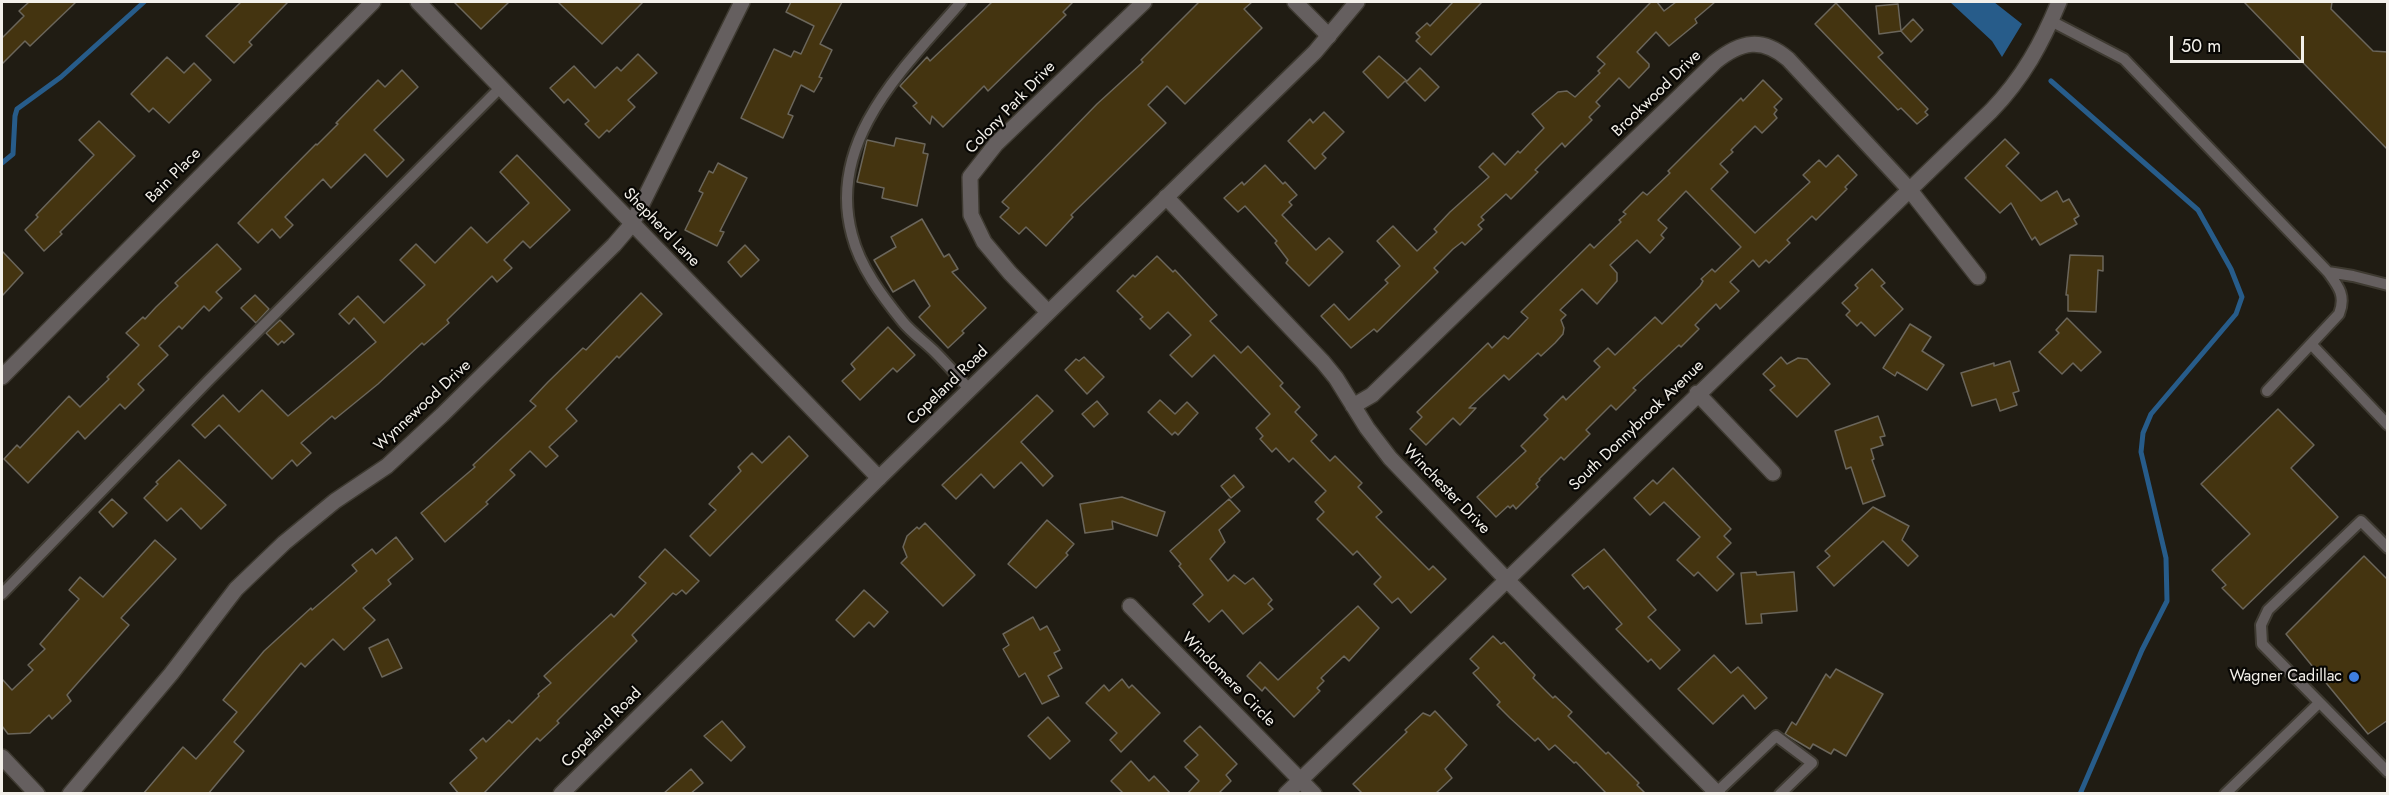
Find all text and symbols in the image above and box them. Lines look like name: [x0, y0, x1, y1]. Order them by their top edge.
scale bar: [2173, 24, 2306, 62]
text: 50 m: [2181, 33, 2221, 59]
street label: Brookwood Drive: [1608, 47, 1706, 141]
street label: Colony Park Drive: [962, 58, 1060, 158]
street label: Bain Place: [142, 144, 206, 208]
street label: Shepherd Lane: [619, 185, 703, 271]
street label: Copeland Road: [903, 343, 993, 429]
street label: Wynnewood Drive: [371, 356, 475, 456]
street label: South Donnybrook Avenue: [1566, 357, 1708, 495]
street label: Winchester Drive: [1398, 441, 1494, 539]
street label: Windomere Circle: [1177, 629, 1279, 731]
place label: Wagner Cadillac: [2229, 667, 2342, 687]
marker: Wagner Cadillac: [2347, 670, 2361, 684]
street label: Copeland Road: [558, 684, 646, 772]

